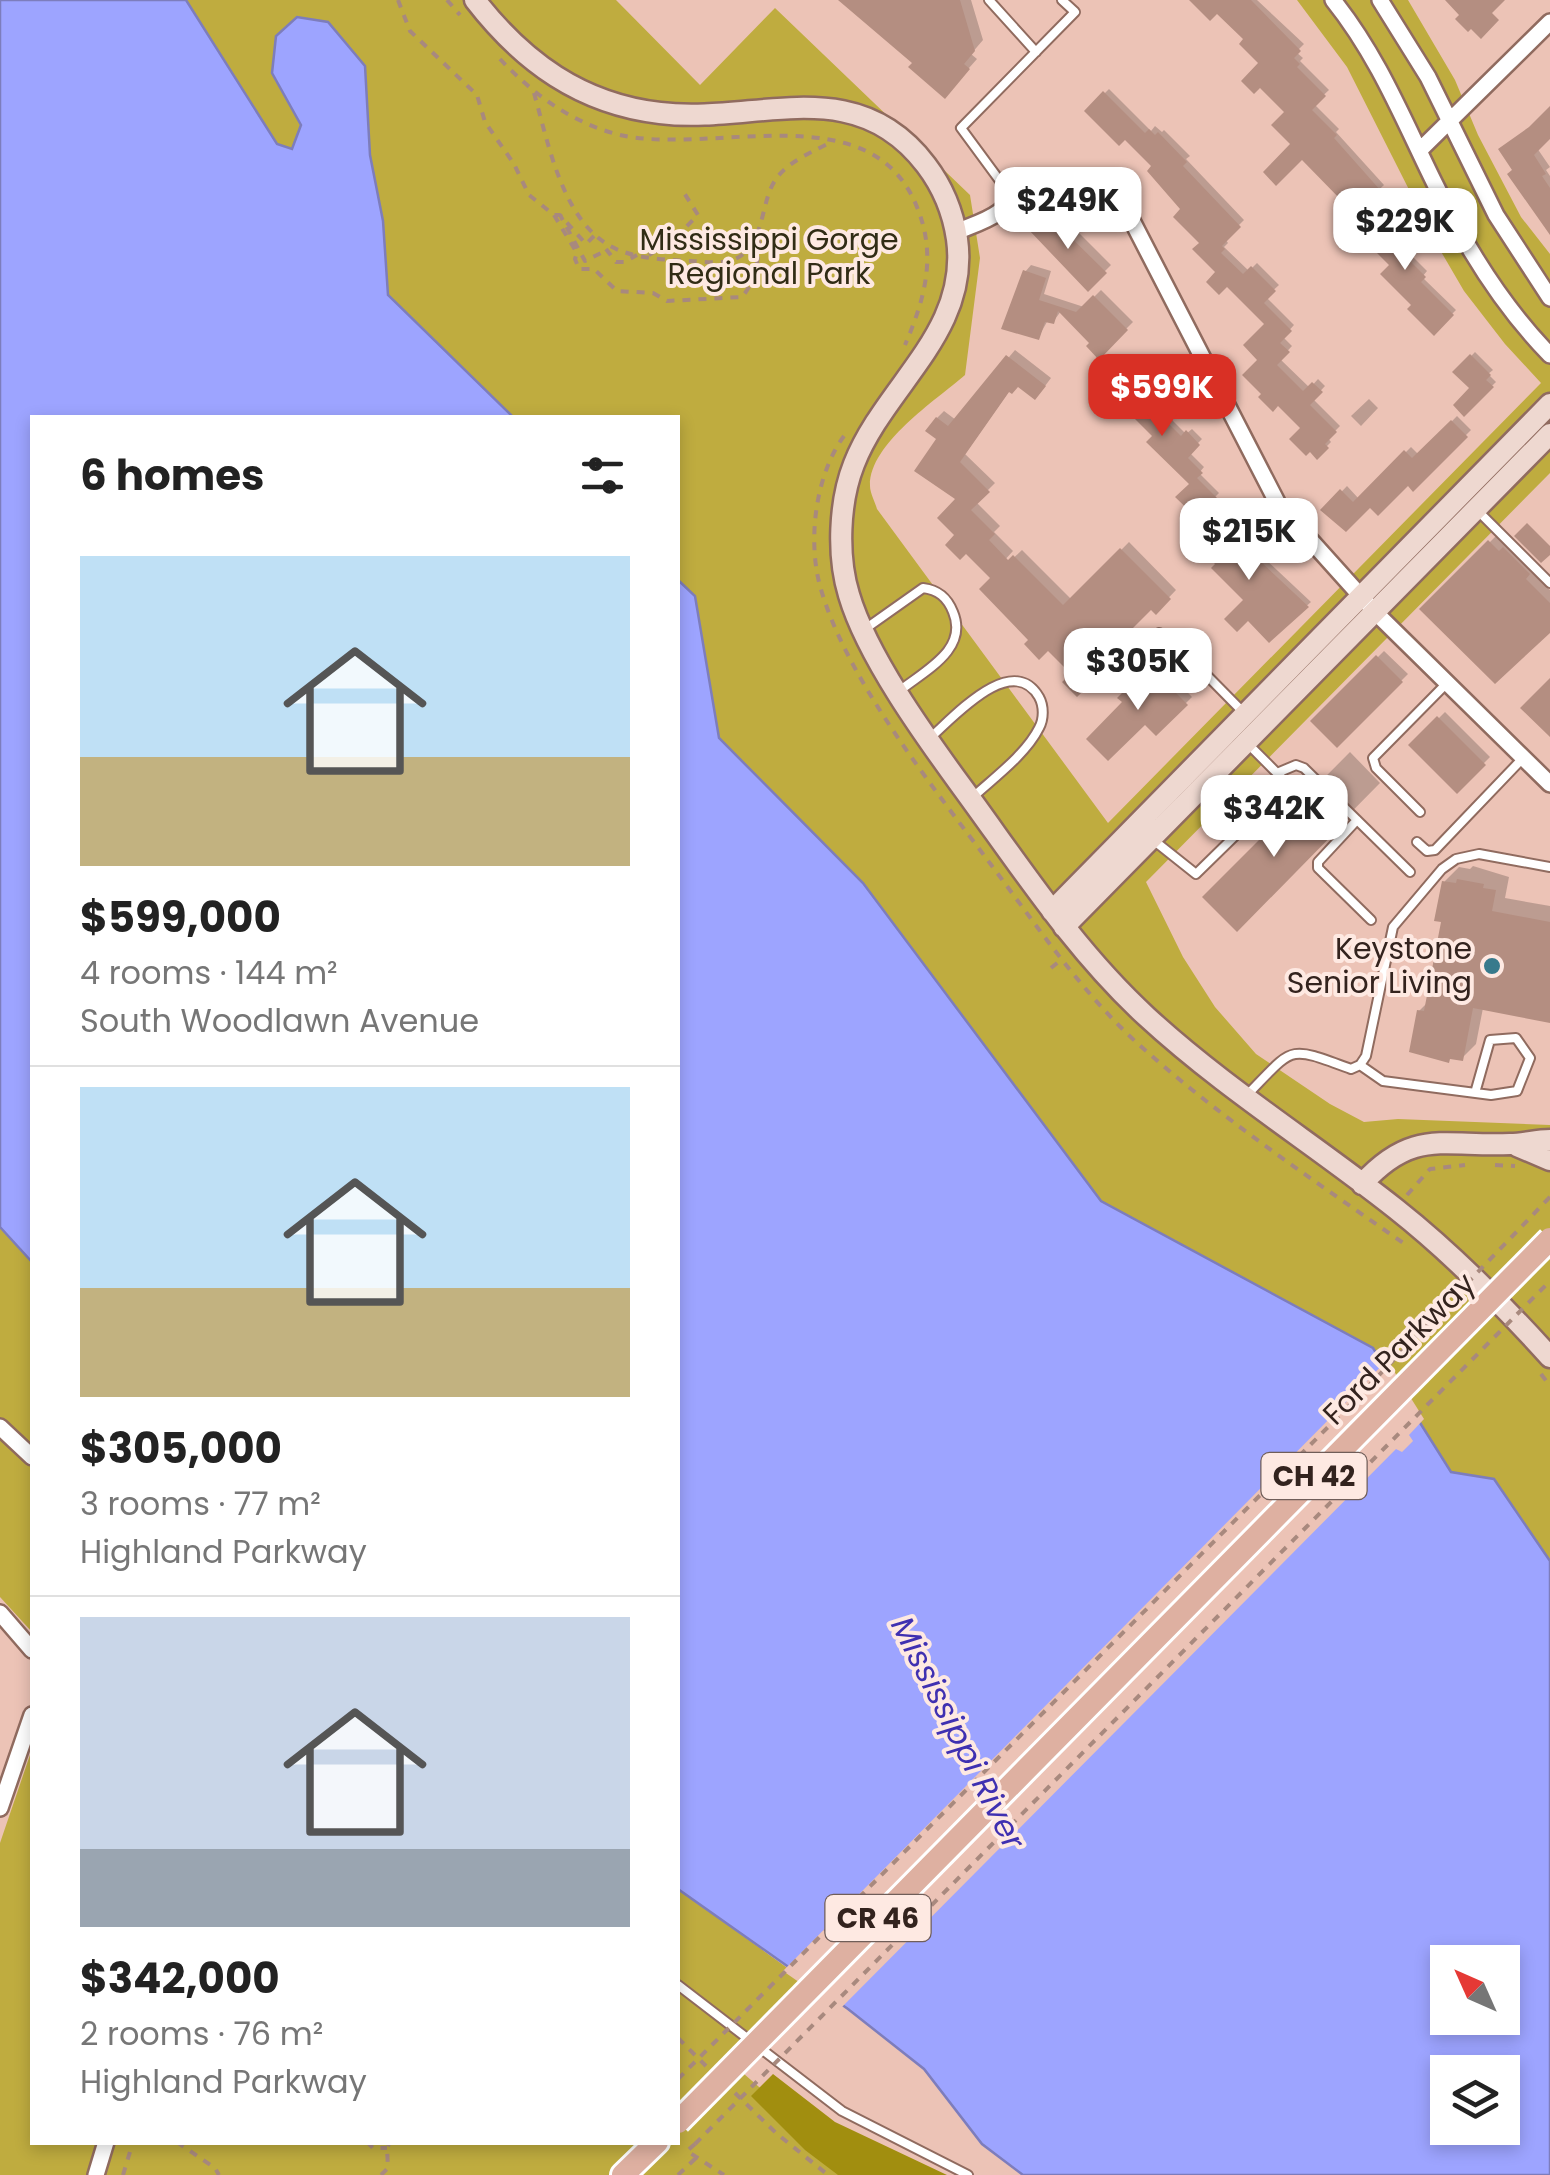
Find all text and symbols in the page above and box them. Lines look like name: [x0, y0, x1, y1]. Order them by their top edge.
pin: $249K: [998, 167, 1138, 252]
text: $249K: [1017, 177, 1119, 222]
pin: $229K: [1335, 188, 1475, 273]
text: $229K: [1355, 198, 1455, 243]
park label: Mississippi Gorge Regional Park: [639, 218, 899, 295]
pin: $599K: [1092, 354, 1232, 439]
text: $599K: [1110, 364, 1214, 409]
text: 6 homes: [80, 446, 265, 505]
icon: filters: [575, 448, 630, 503]
pin: $215K: [1179, 498, 1319, 583]
text: $215K: [1202, 508, 1296, 553]
icon: home: [265, 621, 445, 801]
pin: $305K: [1068, 628, 1208, 713]
text: $305K: [1086, 638, 1190, 683]
pin: $342K: [1204, 775, 1344, 860]
text: $342K: [1223, 785, 1325, 830]
text: $599,000: [80, 888, 281, 947]
place label: Keystone Senior Living: [1287, 927, 1472, 1004]
text: 4 rooms · 144 m²: [80, 950, 338, 995]
marker: Keystone Senior Living: [1481, 955, 1503, 977]
text: South Woodlawn Avenue: [80, 998, 479, 1043]
icon: home: [265, 1152, 445, 1332]
street label: Ford Parkway: [1313, 1263, 1485, 1435]
text: $305,000: [80, 1419, 282, 1478]
road number: CH 42: [1262, 1453, 1366, 1499]
text: 3 rooms · 77 m²: [80, 1481, 321, 1526]
text: Highland Parkway: [80, 1529, 367, 1574]
water label: Mississippi River: [880, 1609, 1037, 1858]
icon: home: [265, 1682, 445, 1862]
road number: CR 46: [826, 1895, 930, 1941]
north arrow: [1430, 1945, 1520, 2035]
map controls: [1430, 1945, 1520, 2145]
text: $342,000: [80, 1949, 280, 2008]
text: 2 rooms · 76 m²: [80, 2011, 323, 2056]
button: layers: [1430, 2055, 1520, 2145]
text: Highland Parkway: [80, 2059, 367, 2104]

